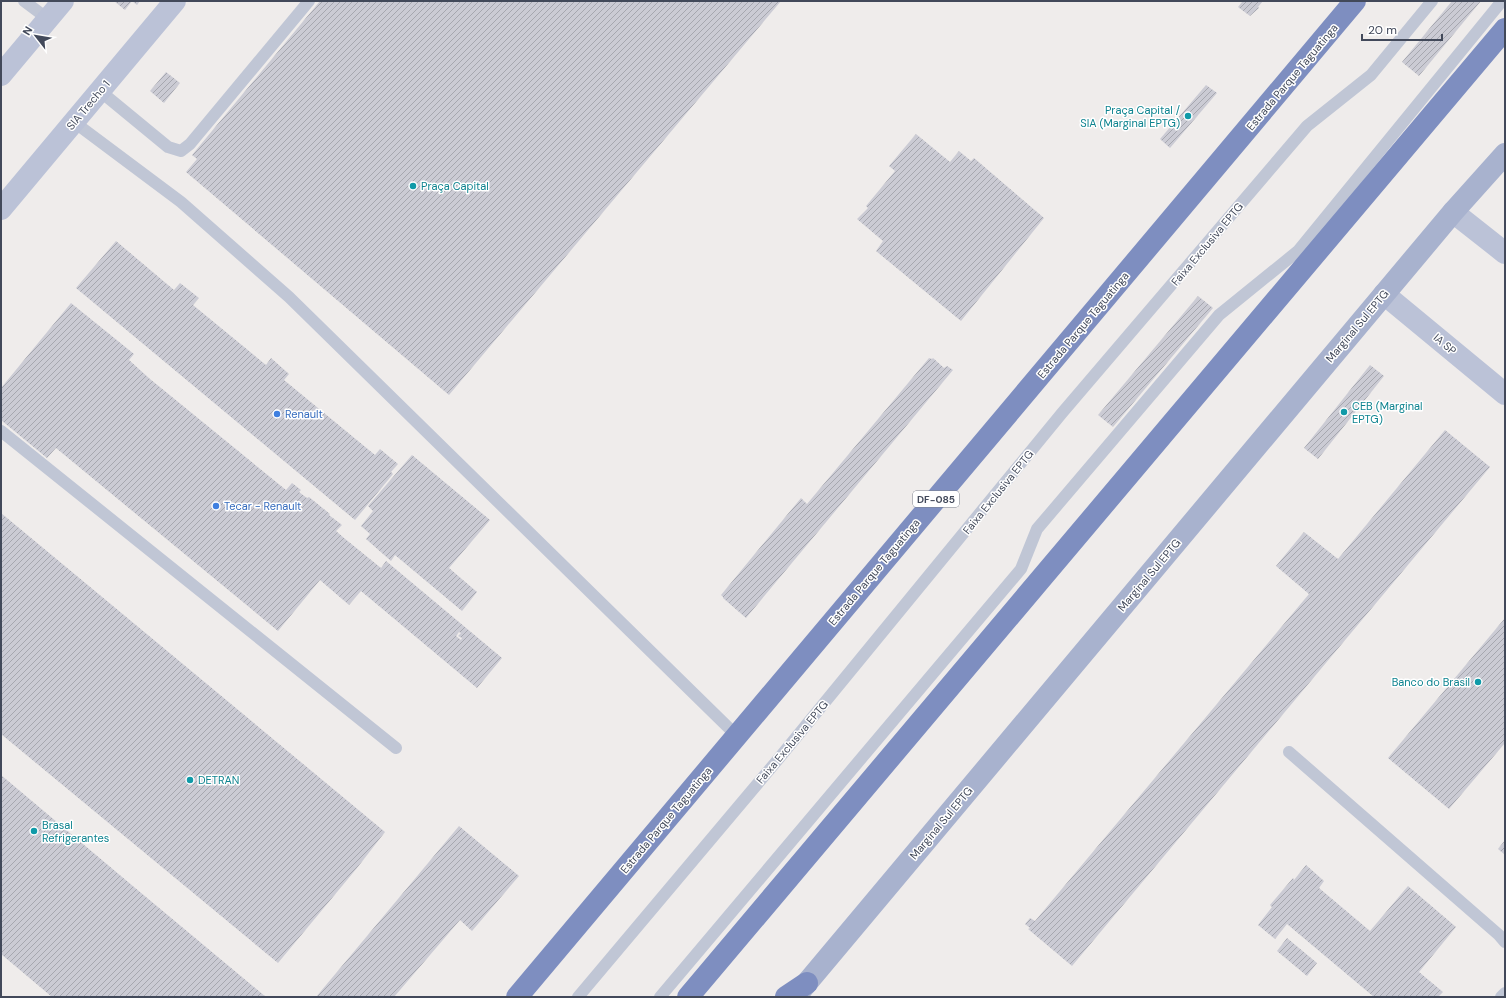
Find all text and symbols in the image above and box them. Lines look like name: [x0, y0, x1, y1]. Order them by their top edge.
north arrow: [16, 16, 56, 56]
scale bar: [1362, 16, 1442, 42]
street label: Estrada Parque Taguatinga: [1243, 21, 1341, 133]
text: 20 m: [1368, 22, 1397, 38]
text: N: [19, 24, 35, 38]
street label: SIA Trecho 1: [63, 77, 113, 133]
place label: Praça Capital / SIA (Marginal EPTG): [1080, 103, 1180, 130]
marker: Praça Capital / SIA (Marginal EPTG): [1183, 111, 1193, 121]
place label: Praça Capital: [421, 179, 489, 193]
marker: Praça Capital: [408, 181, 418, 191]
street label: Faixa Exclusiva EPTG: [1168, 200, 1246, 288]
street label: Estrada Parque Taguatinga: [1034, 269, 1132, 381]
street label: Marginal Sul EPTG: [1323, 287, 1391, 365]
street label: IA SP: [1431, 330, 1459, 358]
place label: CEB (Marginal EPTG): [1352, 399, 1422, 426]
place label: Renault: [285, 407, 323, 421]
marker: CEB (Marginal EPTG): [1339, 407, 1349, 417]
marker: Renault: [272, 409, 282, 419]
street label: Faixa Exclusiva EPTG: [960, 447, 1036, 537]
road number: DF-085: [913, 491, 959, 507]
place label: Tecar - Renault: [224, 499, 301, 513]
marker: Tecar - Renault: [211, 501, 221, 511]
street label: Estrada Parque Taguatinga: [825, 516, 923, 628]
street label: Marginal Sul EPTG: [1115, 536, 1183, 614]
place label: Banco do Brasil: [1392, 675, 1470, 689]
marker: Banco do Brasil: [1473, 677, 1483, 687]
street label: Faixa Exclusiva EPTG: [753, 698, 831, 786]
street label: Estrada Parque Taguatinga: [617, 764, 715, 876]
place label: DETRAN: [198, 773, 239, 787]
marker: DETRAN: [185, 775, 195, 785]
street label: Marginal Sul EPTG: [907, 784, 975, 862]
place label: Brasal Refrigerantes: [42, 818, 109, 845]
marker: Brasal Refrigerantes: [29, 826, 39, 836]

